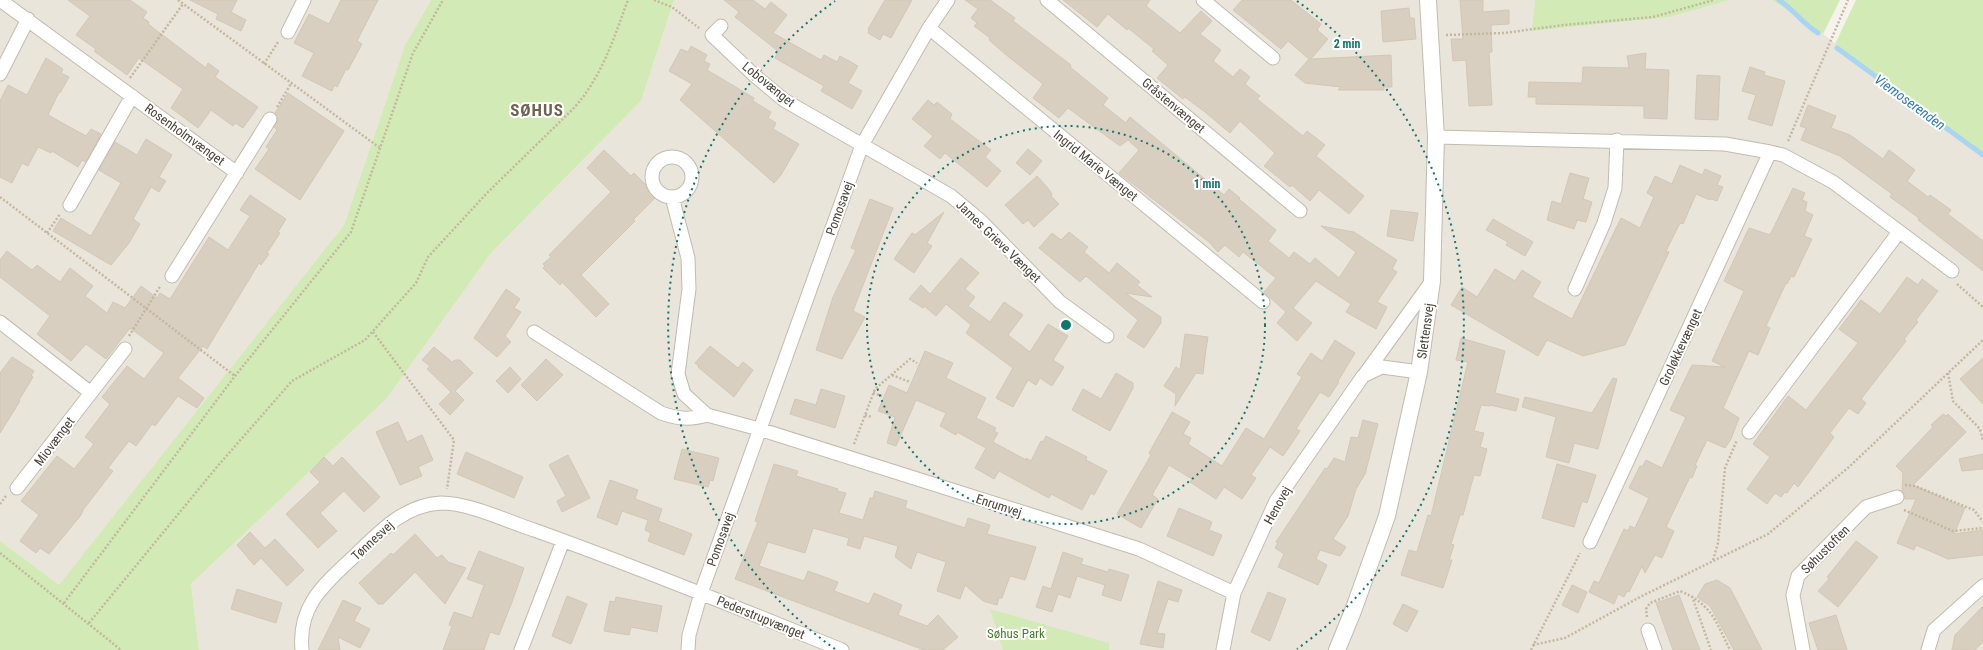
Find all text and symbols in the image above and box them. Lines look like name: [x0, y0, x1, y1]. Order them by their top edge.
text: 2 min: [1334, 37, 1360, 51]
street label: Lobovænget: [739, 59, 798, 110]
water label: Viemoserenden: [1872, 71, 1948, 133]
street label: Gråstenvænget: [1139, 75, 1208, 136]
street label: Rosenholmvænget: [142, 100, 228, 168]
district label: SØHUS: [510, 100, 564, 120]
street label: Ingrid Marie Vænget: [1051, 127, 1141, 204]
text: 1 min: [1194, 177, 1220, 191]
street label: Pomosavej: [823, 179, 856, 237]
street label: James Grieve Vænget: [953, 197, 1044, 286]
street label: Slettensvej: [1414, 302, 1437, 360]
street label: Groløkkevænget: [1656, 306, 1705, 388]
centre of rings: [1059, 318, 1073, 332]
street label: Miovænget: [31, 414, 78, 469]
street label: Henovej: [1261, 483, 1294, 527]
street label: Enrumvej: [974, 491, 1024, 520]
street label: Pomosavej: [704, 510, 737, 568]
street label: Tønnesvej: [348, 517, 396, 563]
street label: Søhustoften: [1798, 522, 1853, 577]
street label: Pederstrupvænget: [715, 593, 807, 642]
park label: Søhus Park: [987, 626, 1045, 641]

